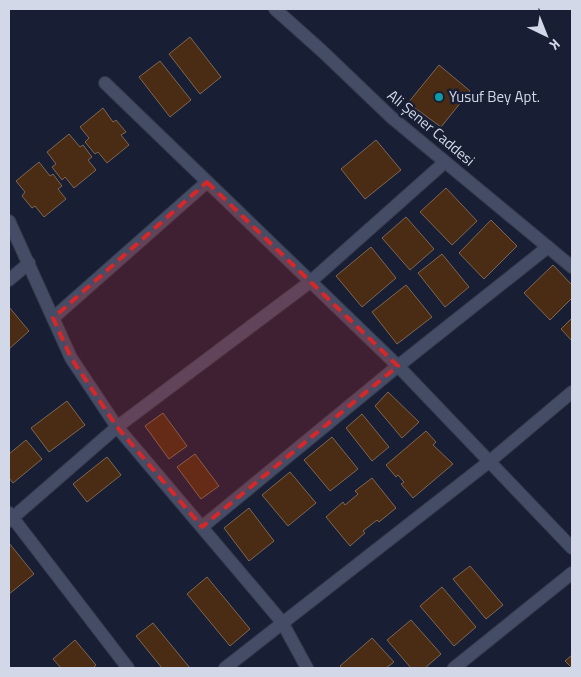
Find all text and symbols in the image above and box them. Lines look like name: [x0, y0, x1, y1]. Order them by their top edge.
north arrow: [521, 10, 571, 60]
text: K: [545, 34, 565, 56]
street label: Ali Şener Caddesi: [382, 84, 480, 171]
place label: Yusuf Bey Apt.: [449, 85, 540, 108]
marker: Yusuf Bey Apt.: [433, 91, 445, 103]

